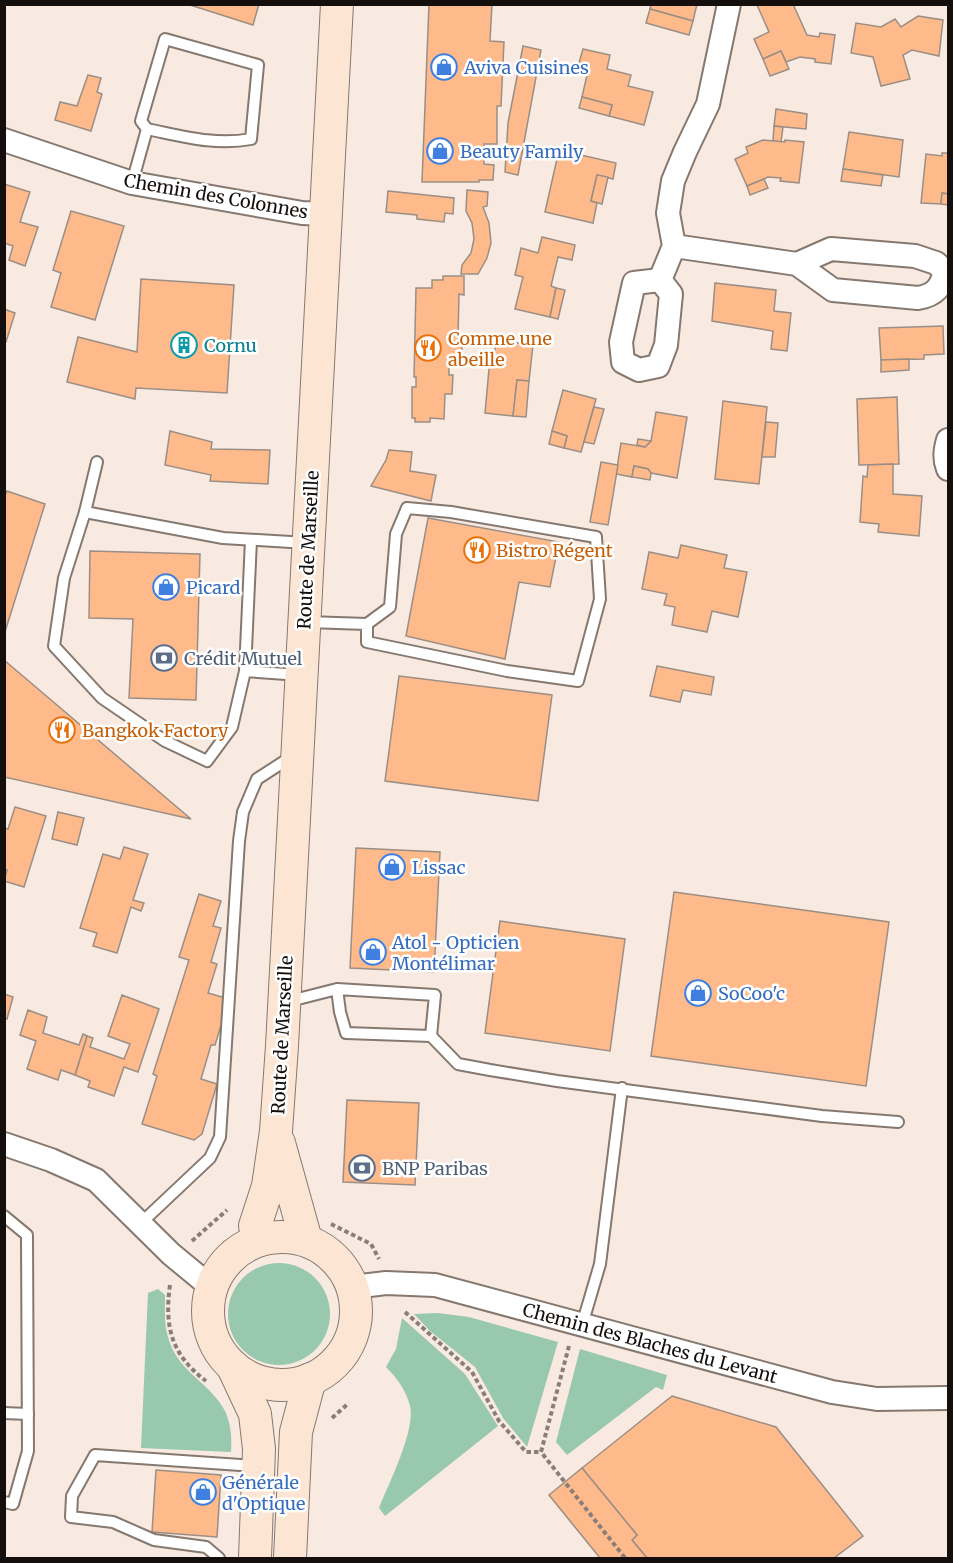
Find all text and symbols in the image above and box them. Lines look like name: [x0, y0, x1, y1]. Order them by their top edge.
shop icon: Aviva Cuisines: [429, 52, 459, 82]
place label: Aviva Cuisines: [463, 56, 589, 79]
shop icon: Beauty Family: [425, 136, 455, 166]
place label: Beauty Family: [460, 140, 584, 163]
street label: Chemin des Colonnes: [122, 168, 310, 224]
place label: Comme une abeille: [448, 327, 552, 371]
building icon: Cornu: [169, 330, 199, 360]
restaurant icon: Comme une abeille: [413, 333, 443, 363]
place label: Cornu: [204, 334, 257, 357]
street label: Route de Marseille: [292, 470, 324, 630]
restaurant icon: Bistro Régent: [462, 535, 492, 565]
place label: Bistro Régent: [496, 539, 613, 562]
shop icon: Picard: [151, 572, 181, 602]
place label: Picard: [186, 576, 241, 599]
bank icon: Crédit Mutuel: [149, 643, 179, 673]
place label: Crédit Mutuel: [184, 647, 303, 670]
restaurant icon: Bangkok Factory: [47, 715, 77, 745]
place label: Bangkok Factory: [82, 719, 229, 742]
shop icon: Lissac: [377, 852, 407, 882]
place label: Lissac: [412, 856, 466, 879]
place label: Atol - Opticien Montélimar: [391, 931, 519, 975]
shop icon: Atol - Opticien Montélimar: [358, 937, 388, 967]
street label: Route de Marseille: [266, 955, 298, 1115]
shop icon: SoCoo'c: [683, 978, 713, 1008]
place label: SoCoo'c: [718, 982, 785, 1005]
bank icon: BNP Paribas: [347, 1153, 377, 1183]
place label: BNP Paribas: [382, 1157, 488, 1180]
street label: Chemin des Blaches du Levant: [520, 1298, 780, 1388]
place label: Générale d'Optique: [222, 1471, 305, 1515]
shop icon: Générale d'Optique: [188, 1477, 218, 1507]

